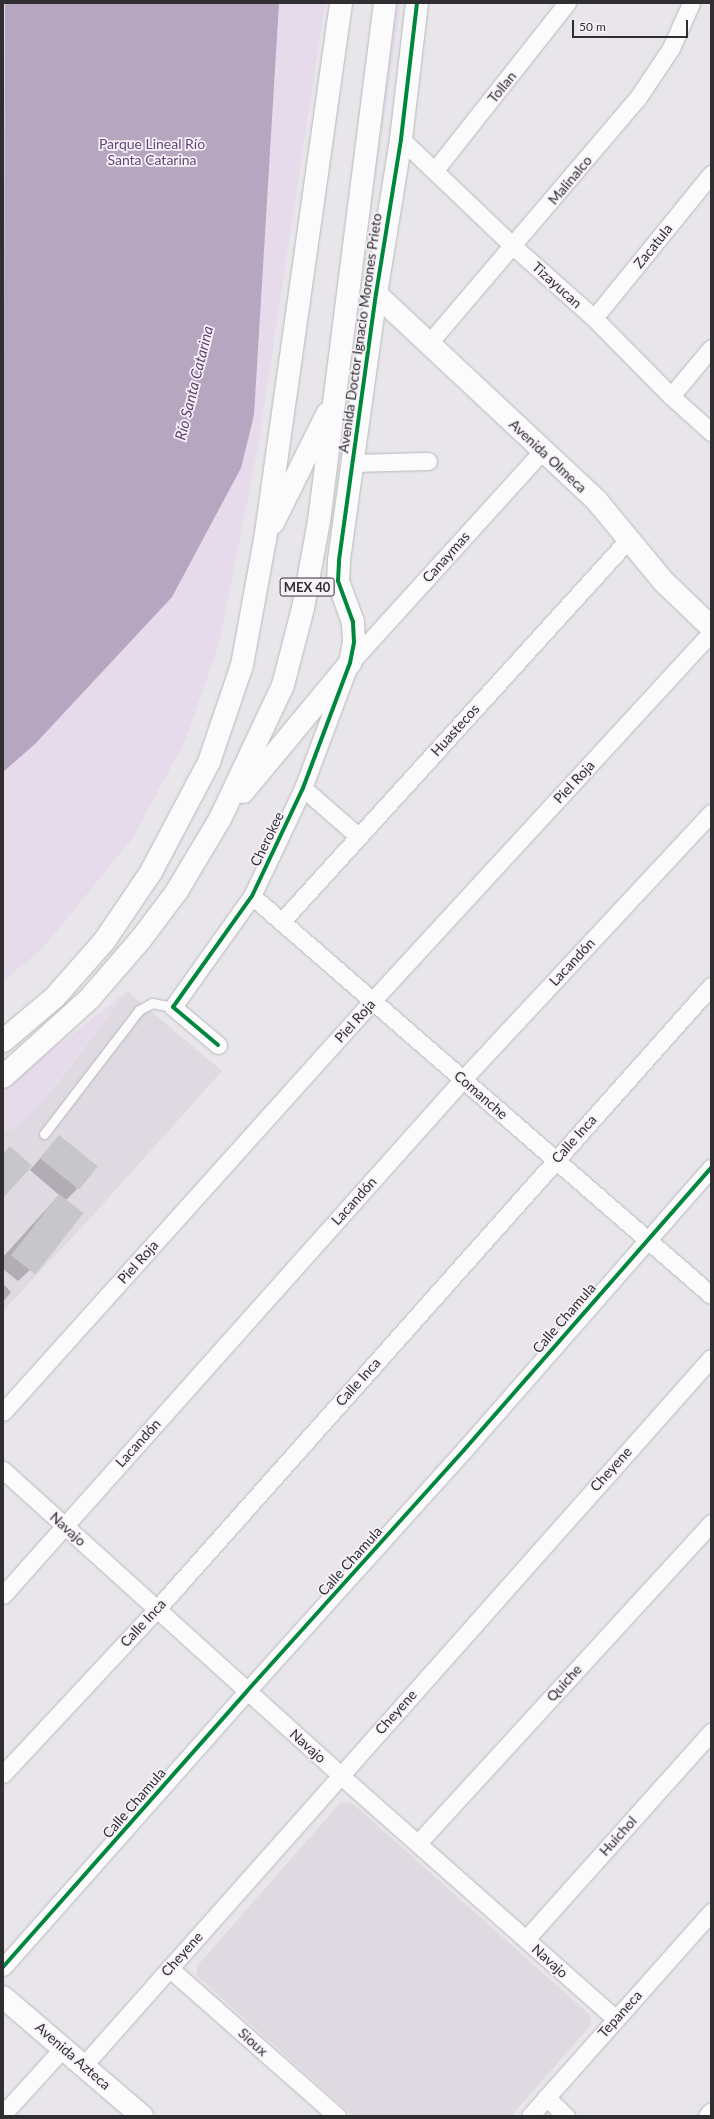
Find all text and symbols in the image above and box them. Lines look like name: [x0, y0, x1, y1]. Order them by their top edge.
scale bar: [574, 12, 690, 38]
text: 50 m: [579, 19, 606, 34]
street label: Tollan: [484, 68, 520, 106]
park label: Parque Lineal Río Santa Catarina: [99, 136, 205, 168]
street label: Malinalco: [545, 152, 595, 208]
street label: Avenida Doctor Ignacio Morones Prieto: [335, 212, 385, 454]
street label: Zacatula: [630, 221, 676, 271]
street label: Tizayucan: [529, 258, 585, 312]
water label: Río Santa Catarina: [171, 324, 217, 442]
street label: Avenida Olmeca: [506, 416, 590, 496]
street label: Canaymas: [419, 528, 473, 586]
road number: MEX 40: [279, 576, 335, 598]
street label: Huastecos: [427, 700, 483, 760]
street label: Piel Roja: [550, 757, 598, 807]
street label: Cherokee: [247, 809, 287, 869]
street label: Lacandón: [546, 935, 598, 989]
street label: Piel Roja: [331, 996, 379, 1046]
street label: Comanche: [451, 1067, 511, 1123]
street label: Calle Inca: [548, 1111, 600, 1167]
street label: Lacandón: [328, 1173, 380, 1229]
street label: Piel Roja: [114, 1237, 162, 1287]
street label: Calle Chamula: [529, 1279, 599, 1357]
street label: Calle Inca: [332, 1354, 384, 1410]
street label: Lacandón: [112, 1415, 164, 1471]
street label: Cheyene: [587, 1443, 635, 1495]
street label: Navajo: [47, 1508, 89, 1550]
street label: Calle Chamula: [314, 1523, 386, 1599]
street label: Calle Inca: [117, 1596, 169, 1650]
street label: Quiche: [543, 1661, 585, 1705]
street label: Cheyene: [372, 1686, 420, 1738]
street label: Navajo: [287, 1725, 329, 1767]
street label: Calle Chamula: [99, 1764, 169, 1842]
street label: Huichol: [596, 1813, 640, 1859]
street label: Cheyene: [158, 1928, 206, 1980]
street label: Navajo: [529, 1940, 571, 1982]
street label: Tepaneca: [594, 1987, 646, 2041]
street label: Avenida Azteca: [32, 2019, 114, 2093]
street label: Sioux: [235, 2025, 271, 2059]

